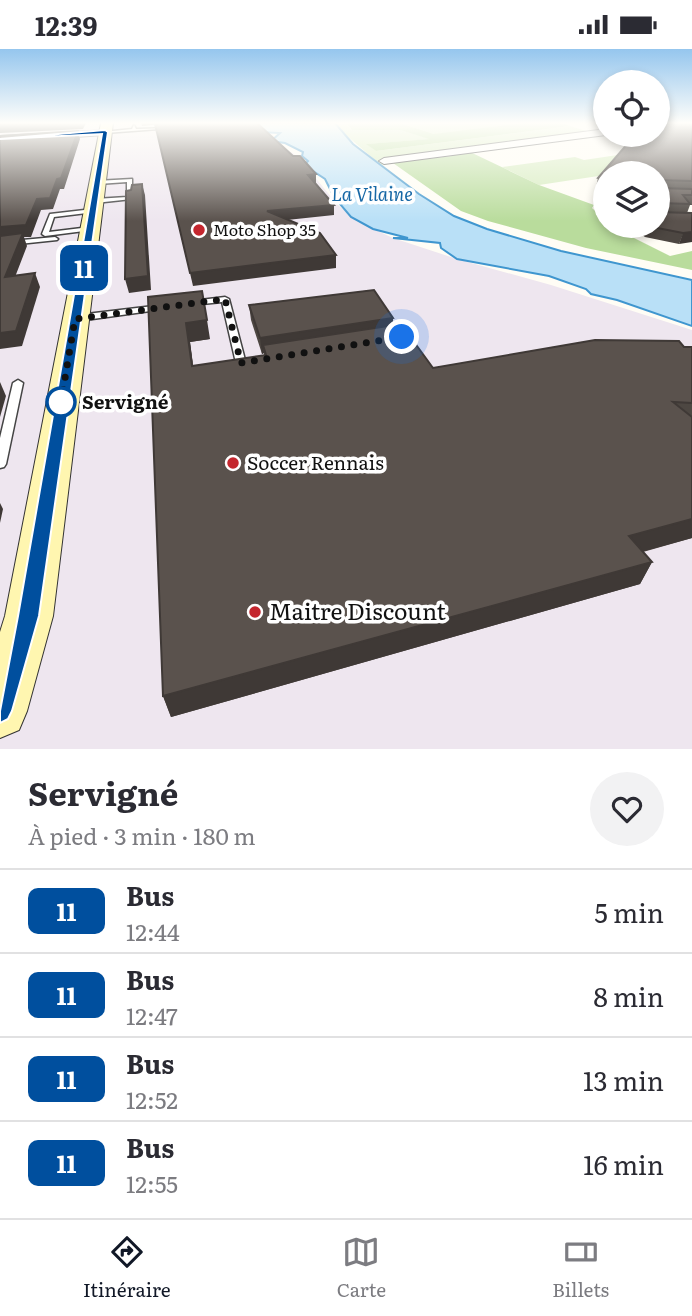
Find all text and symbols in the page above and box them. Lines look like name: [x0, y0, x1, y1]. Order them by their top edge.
text: 12:39: [35, 5, 98, 44]
map controls: [593, 70, 670, 238]
button: locate: [593, 70, 670, 147]
button: layers: [593, 161, 670, 238]
water label: La Vilaine: [331, 180, 413, 207]
place label: Moto Shop 35: [213, 217, 316, 241]
marker: Moto Shop 35: [191, 222, 207, 238]
line badge: 11: [52, 245, 116, 291]
text: 11: [74, 250, 94, 285]
your location: [384, 319, 419, 354]
marker: Servigné: [46, 387, 76, 417]
place label: Servigné: [82, 387, 169, 415]
place label: Soccer Rennais: [247, 448, 384, 476]
marker: Soccer Rennais: [225, 455, 241, 471]
place label: Maitre Discount: [269, 593, 446, 627]
marker: Maitre Discount: [247, 604, 263, 620]
text: Servigné: [28, 767, 178, 816]
button: heart: [590, 772, 664, 846]
text: À pied · 3 min · 180 m: [28, 818, 256, 852]
text: Bus: [126, 875, 174, 914]
text: 5 min: [595, 892, 664, 931]
text: 11: [57, 893, 76, 928]
text: 12:44: [126, 914, 180, 948]
text: Bus: [126, 959, 174, 998]
text: 8 min: [593, 976, 664, 1015]
text: 11: [57, 977, 76, 1012]
text: 12:47: [126, 998, 178, 1032]
text: Bus: [126, 1043, 174, 1082]
text: 13 min: [583, 1060, 664, 1099]
text: 11: [57, 1061, 76, 1096]
text: 12:52: [126, 1082, 178, 1116]
text: Bus: [126, 1127, 174, 1166]
text: 16 min: [583, 1144, 664, 1183]
text: 11: [57, 1145, 76, 1180]
text: 12:55: [126, 1166, 178, 1200]
tab: Itinéraire: [83, 1233, 171, 1303]
tab: Carte: [337, 1233, 386, 1303]
tab: Billets: [552, 1233, 609, 1303]

